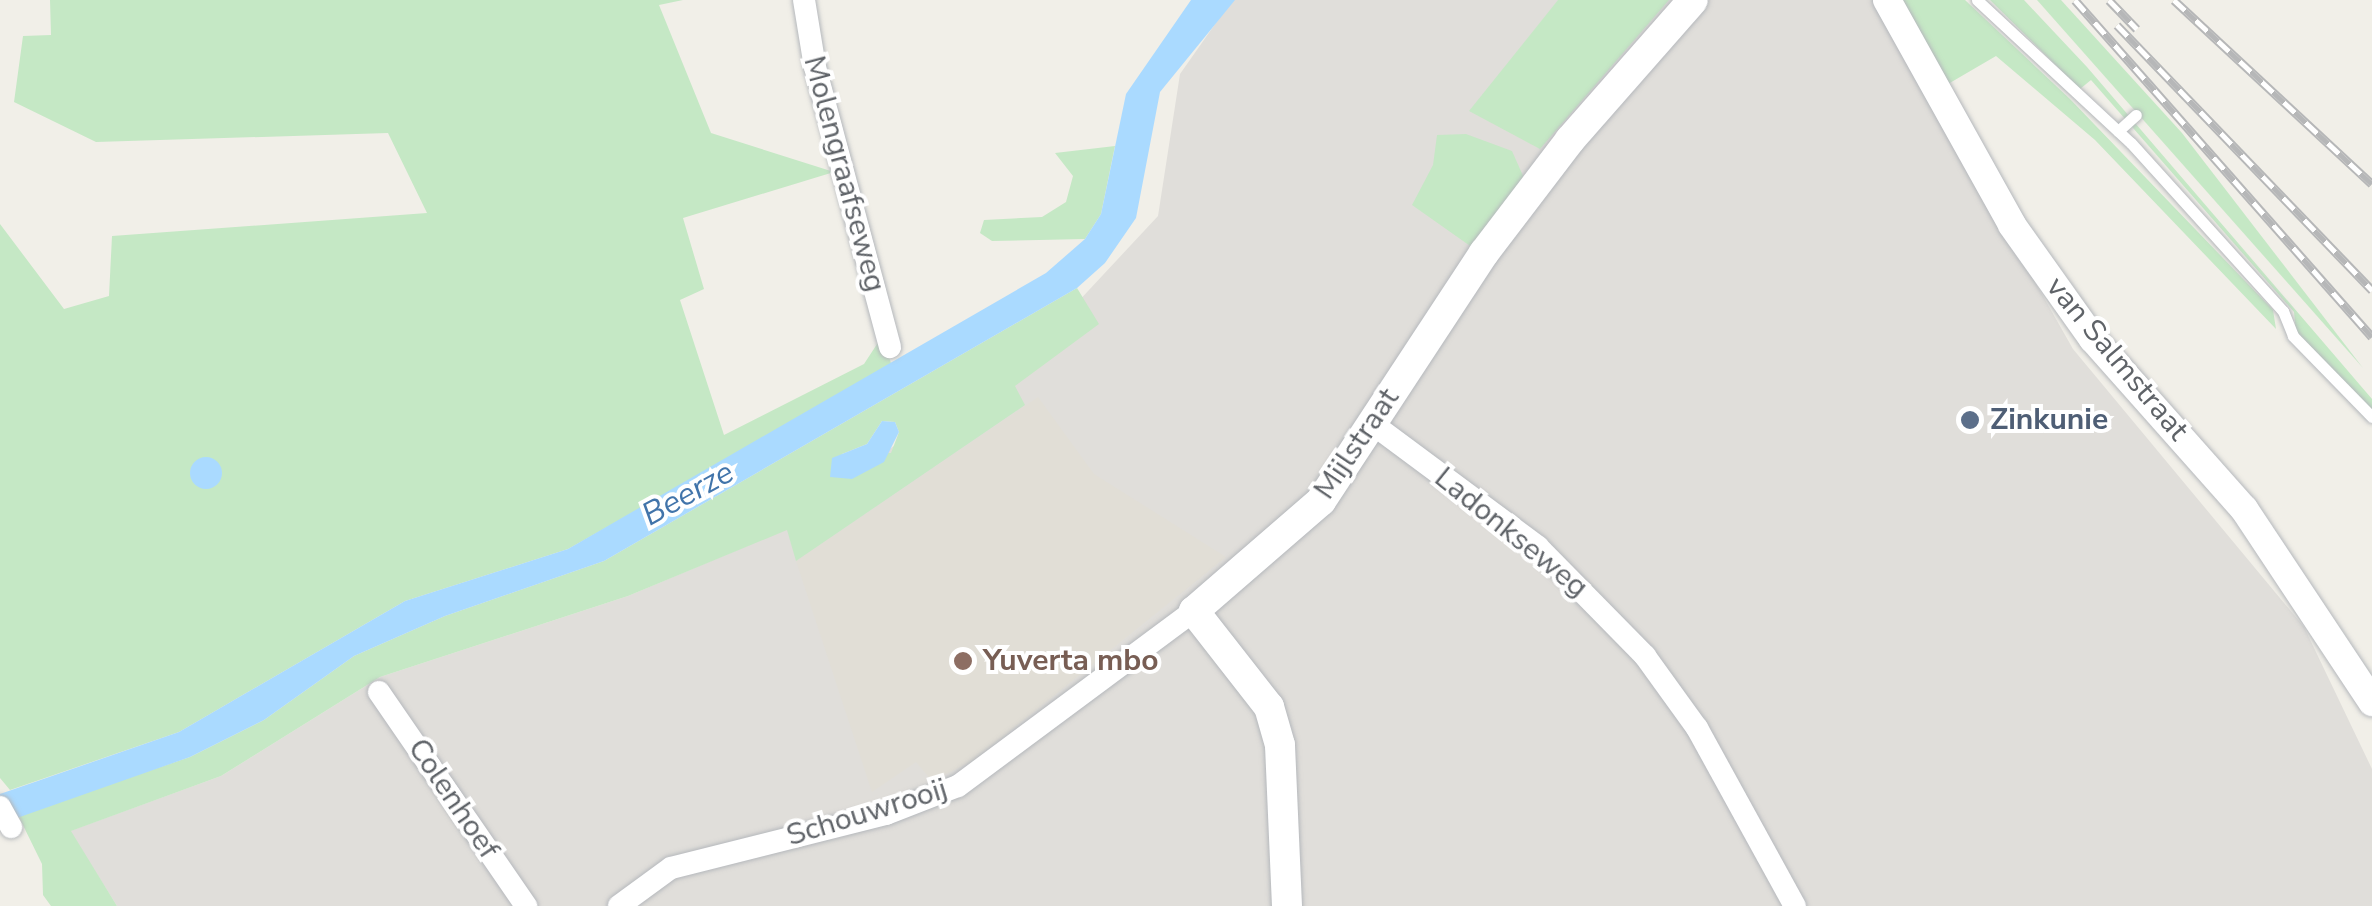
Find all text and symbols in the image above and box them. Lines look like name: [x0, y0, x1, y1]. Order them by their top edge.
street label: Molengraafseweg: [795, 52, 893, 296]
street label: van Salmstraat: [2038, 270, 2196, 448]
street label: Mijlstraat: [1307, 382, 1407, 506]
place label: Zinkunie: [1990, 402, 2108, 438]
marker: Zinkunie: [1959, 409, 1981, 431]
water label: Beerze: [636, 453, 740, 535]
street label: Ladonkseweg: [1427, 460, 1595, 606]
place label: Yuverta mbo: [983, 643, 1159, 679]
marker: Yuverta mbo: [952, 650, 974, 672]
street label: Colenhoef: [400, 732, 506, 866]
street label: Schouwrooij: [782, 772, 952, 854]

